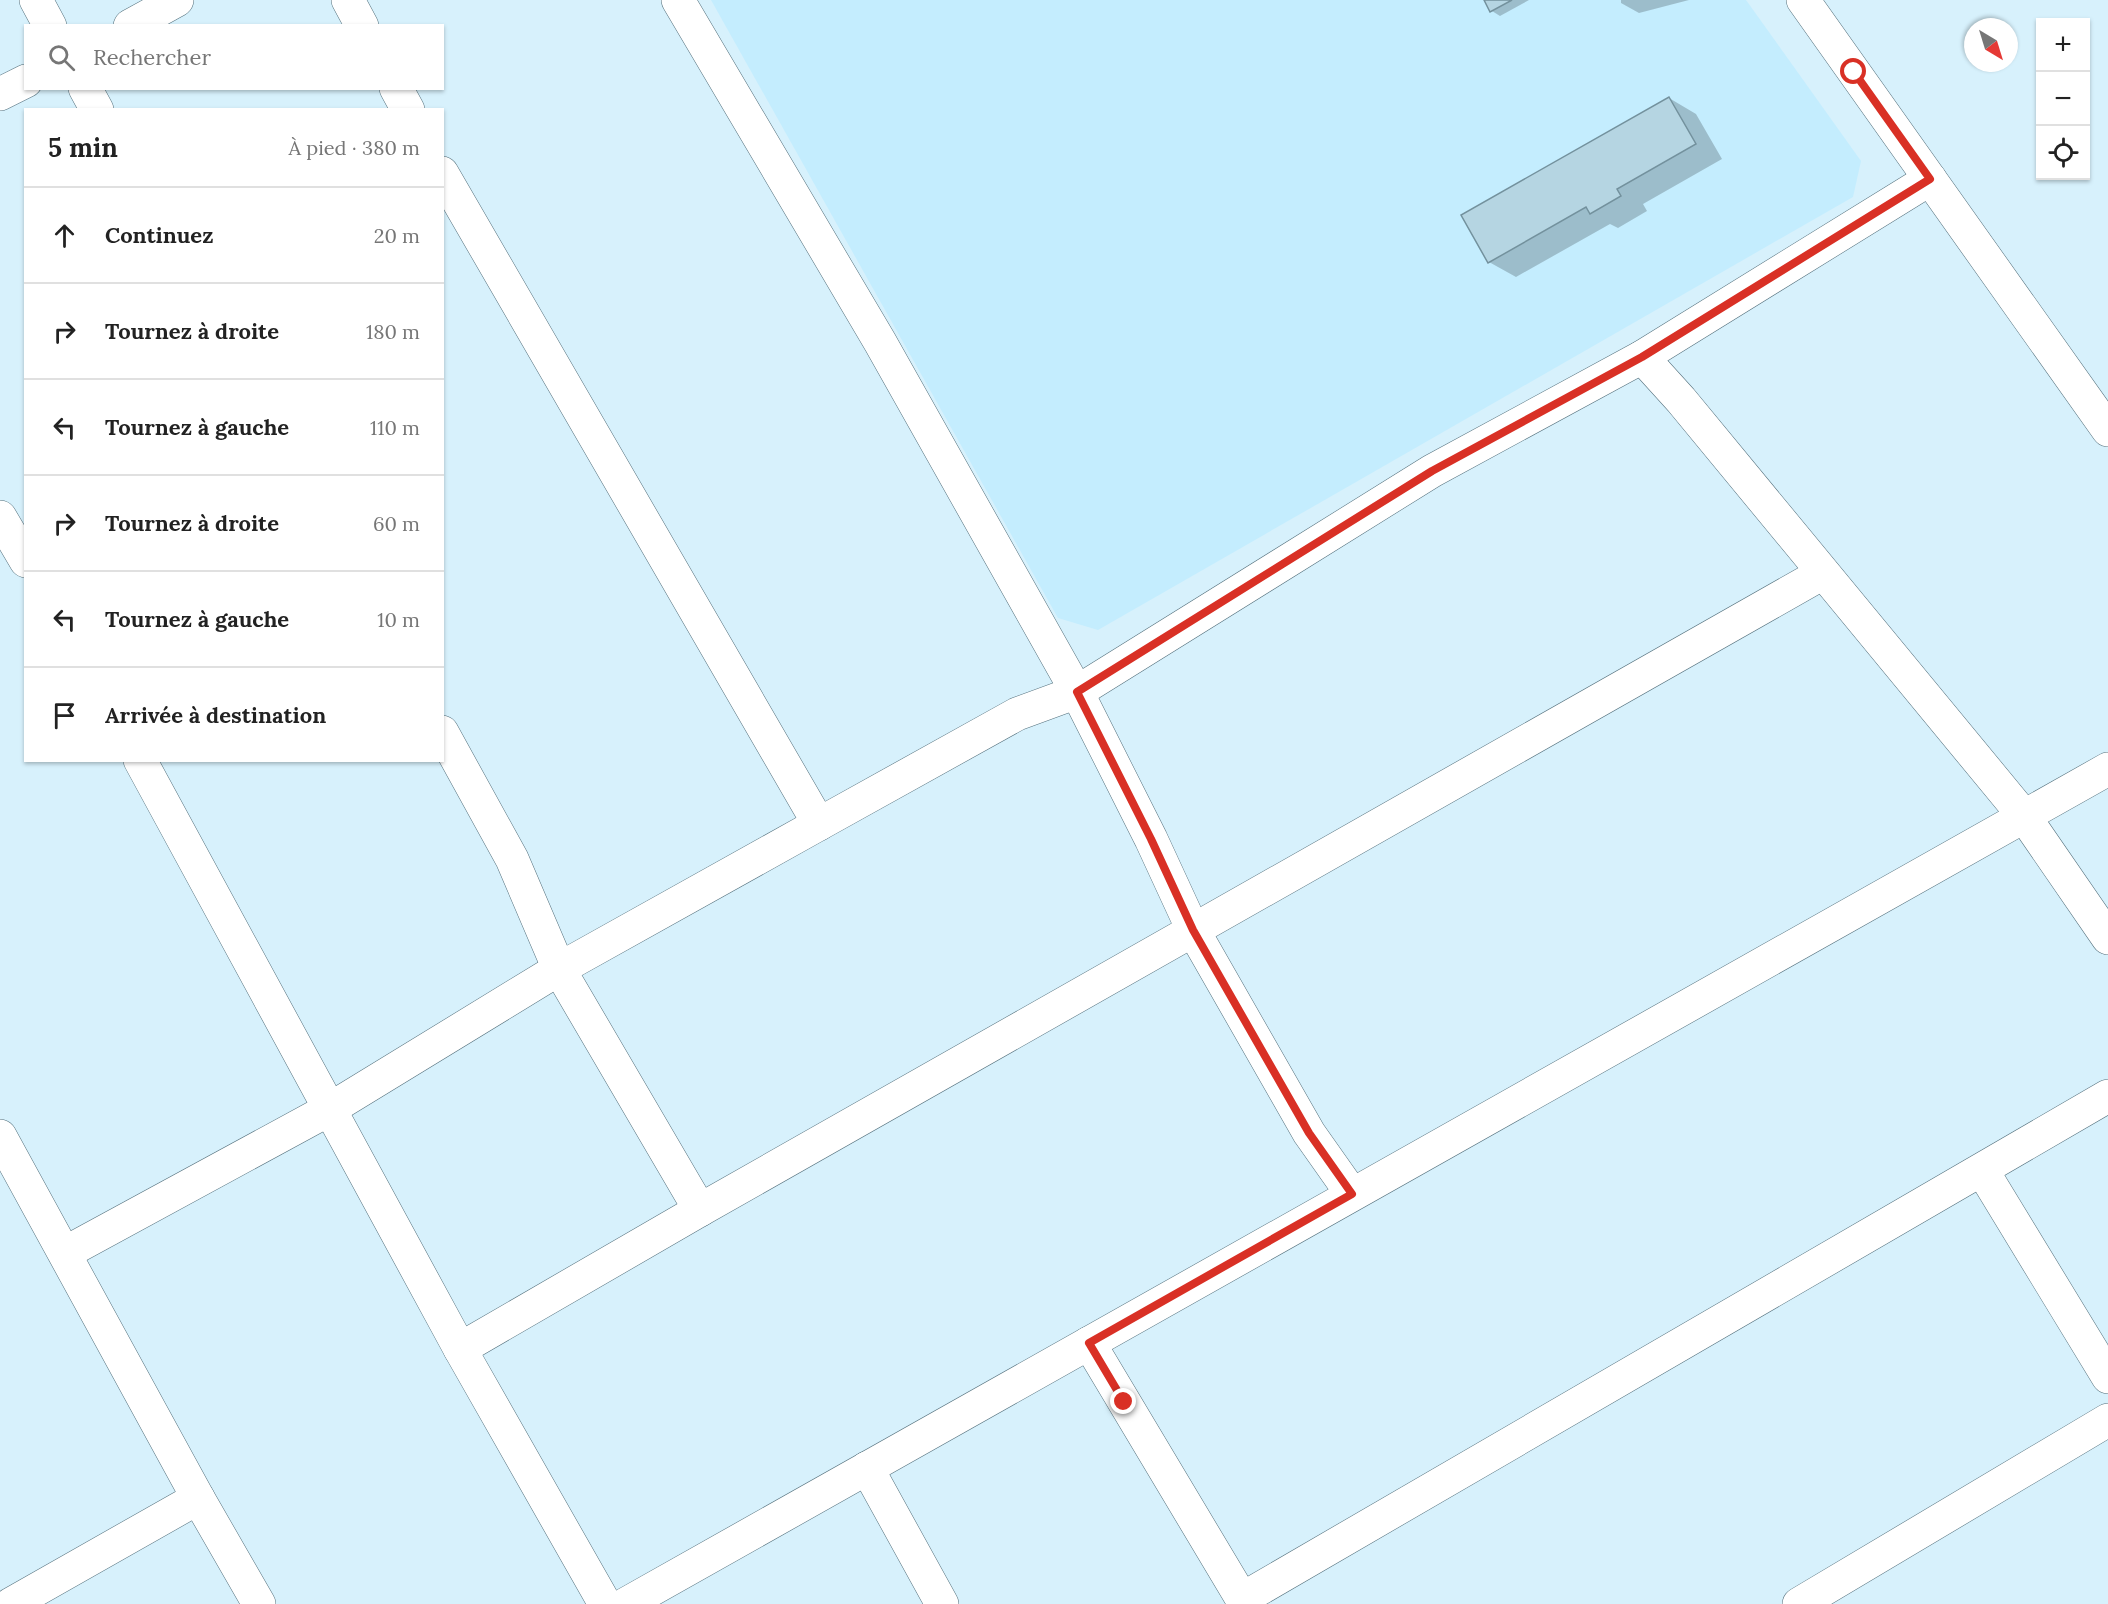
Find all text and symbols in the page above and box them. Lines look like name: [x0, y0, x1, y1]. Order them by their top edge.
north arrow: [1964, 18, 2018, 72]
map controls: [2036, 18, 2090, 180]
button: +: [2036, 18, 2090, 72]
search box: [24, 24, 444, 90]
icon: search: [45, 41, 78, 74]
text: Rechercher: [93, 43, 211, 71]
route start: [1840, 58, 1866, 84]
button: −: [2036, 72, 2090, 126]
button: locate: [2036, 126, 2090, 180]
text: 5 min: [48, 131, 118, 164]
text: À pied · 380 m: [289, 135, 420, 160]
icon: ahead: [48, 219, 81, 252]
text: Continuez: [105, 221, 213, 249]
text: 20 m: [374, 223, 420, 248]
icon: right: [48, 315, 81, 348]
text: Tournez à droite: [105, 317, 279, 345]
text: 180 m: [366, 319, 420, 344]
icon: left: [48, 411, 81, 444]
text: Tournez à gauche: [105, 413, 289, 441]
text: 110 m: [370, 415, 420, 440]
icon: right: [48, 507, 81, 540]
text: Tournez à droite: [105, 509, 279, 537]
text: 60 m: [373, 511, 420, 536]
icon: left: [48, 603, 81, 636]
text: Tournez à gauche: [105, 605, 289, 633]
text: 10 m: [377, 607, 420, 632]
icon: arrive: [48, 699, 81, 732]
text: Arrivée à destination: [105, 701, 326, 729]
route end: [1110, 1388, 1136, 1414]

